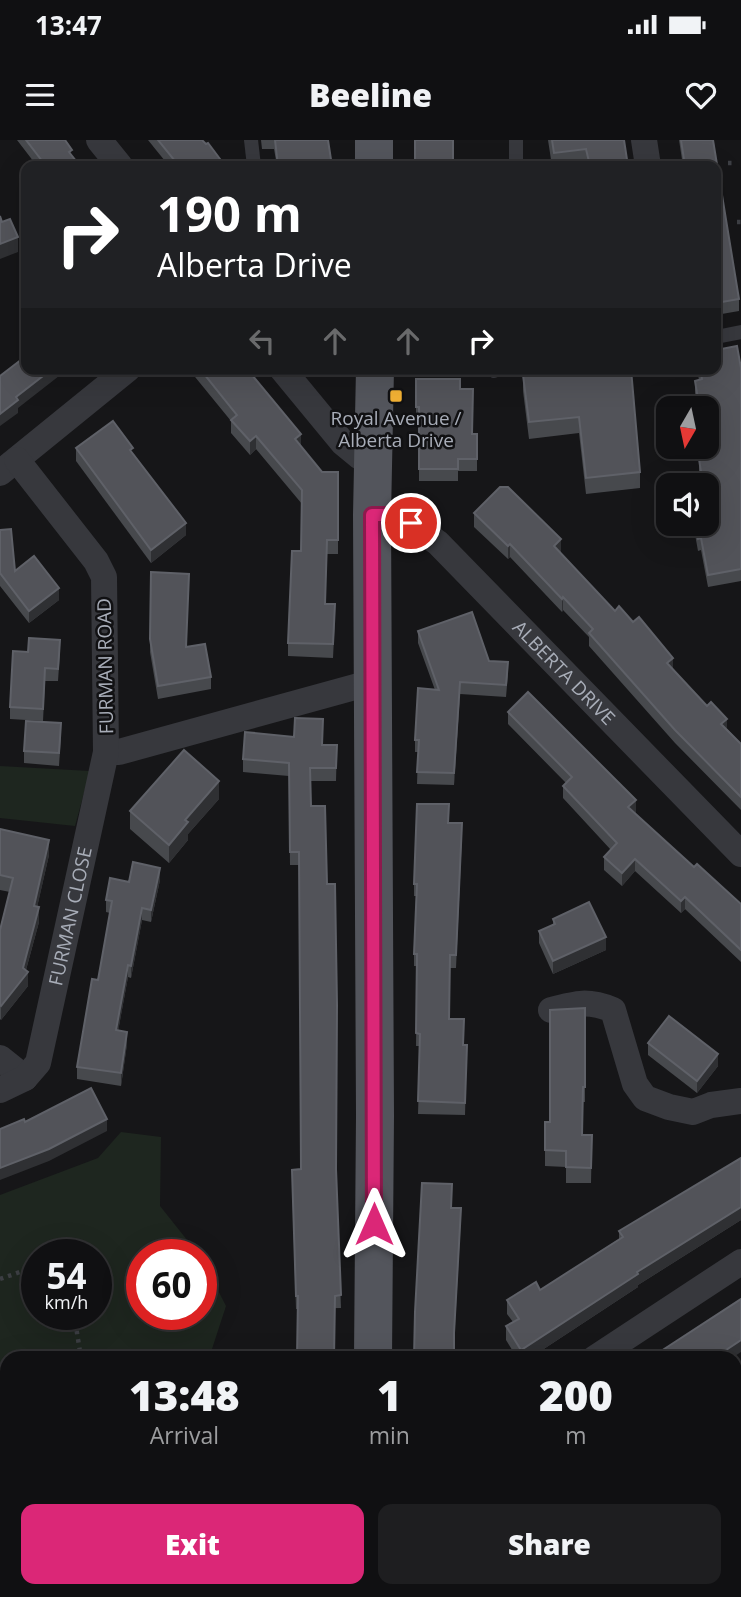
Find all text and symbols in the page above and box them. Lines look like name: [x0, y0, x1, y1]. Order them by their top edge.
text: 13:47: [35, 7, 102, 43]
text: Beeline: [309, 73, 432, 116]
icon: menu: [21, 76, 59, 114]
icon: heart: [682, 76, 720, 114]
text: 190 m: [157, 180, 302, 246]
icon: right: [42, 189, 133, 280]
text: Alberta Drive: [157, 243, 352, 286]
icon: left: [243, 322, 281, 360]
icon: ahead: [316, 322, 354, 360]
icon: ahead: [389, 322, 427, 360]
icon: right: [462, 322, 500, 360]
marker: Royal Avenue / Alberta Drive: [388, 388, 404, 404]
north arrow: [656, 396, 719, 458]
map controls: [656, 396, 719, 536]
place label: Royal Avenue / Alberta Drive: [330, 405, 462, 453]
button: sound: [656, 473, 719, 536]
pin: [381, 493, 441, 553]
icon: arrive: [392, 504, 430, 542]
street label: FURMAN ROAD: [91, 598, 119, 734]
street label: ALBERTA DRIVE: [507, 614, 621, 731]
street label: FURMAN CLOSE: [42, 844, 98, 988]
position arrow: [337, 1187, 411, 1261]
speed limit sign: 60: [126, 1239, 217, 1330]
text: 54: [46, 1252, 87, 1299]
text: km/h: [45, 1290, 88, 1314]
text: 13:48: [129, 1366, 240, 1423]
text: 1: [377, 1366, 402, 1423]
text: 200: [539, 1366, 613, 1423]
text: Arrival: [150, 1419, 219, 1451]
text: min: [369, 1419, 410, 1451]
text: m: [565, 1419, 587, 1451]
button: Exit: [21, 1504, 364, 1584]
button: Share: [378, 1504, 721, 1584]

